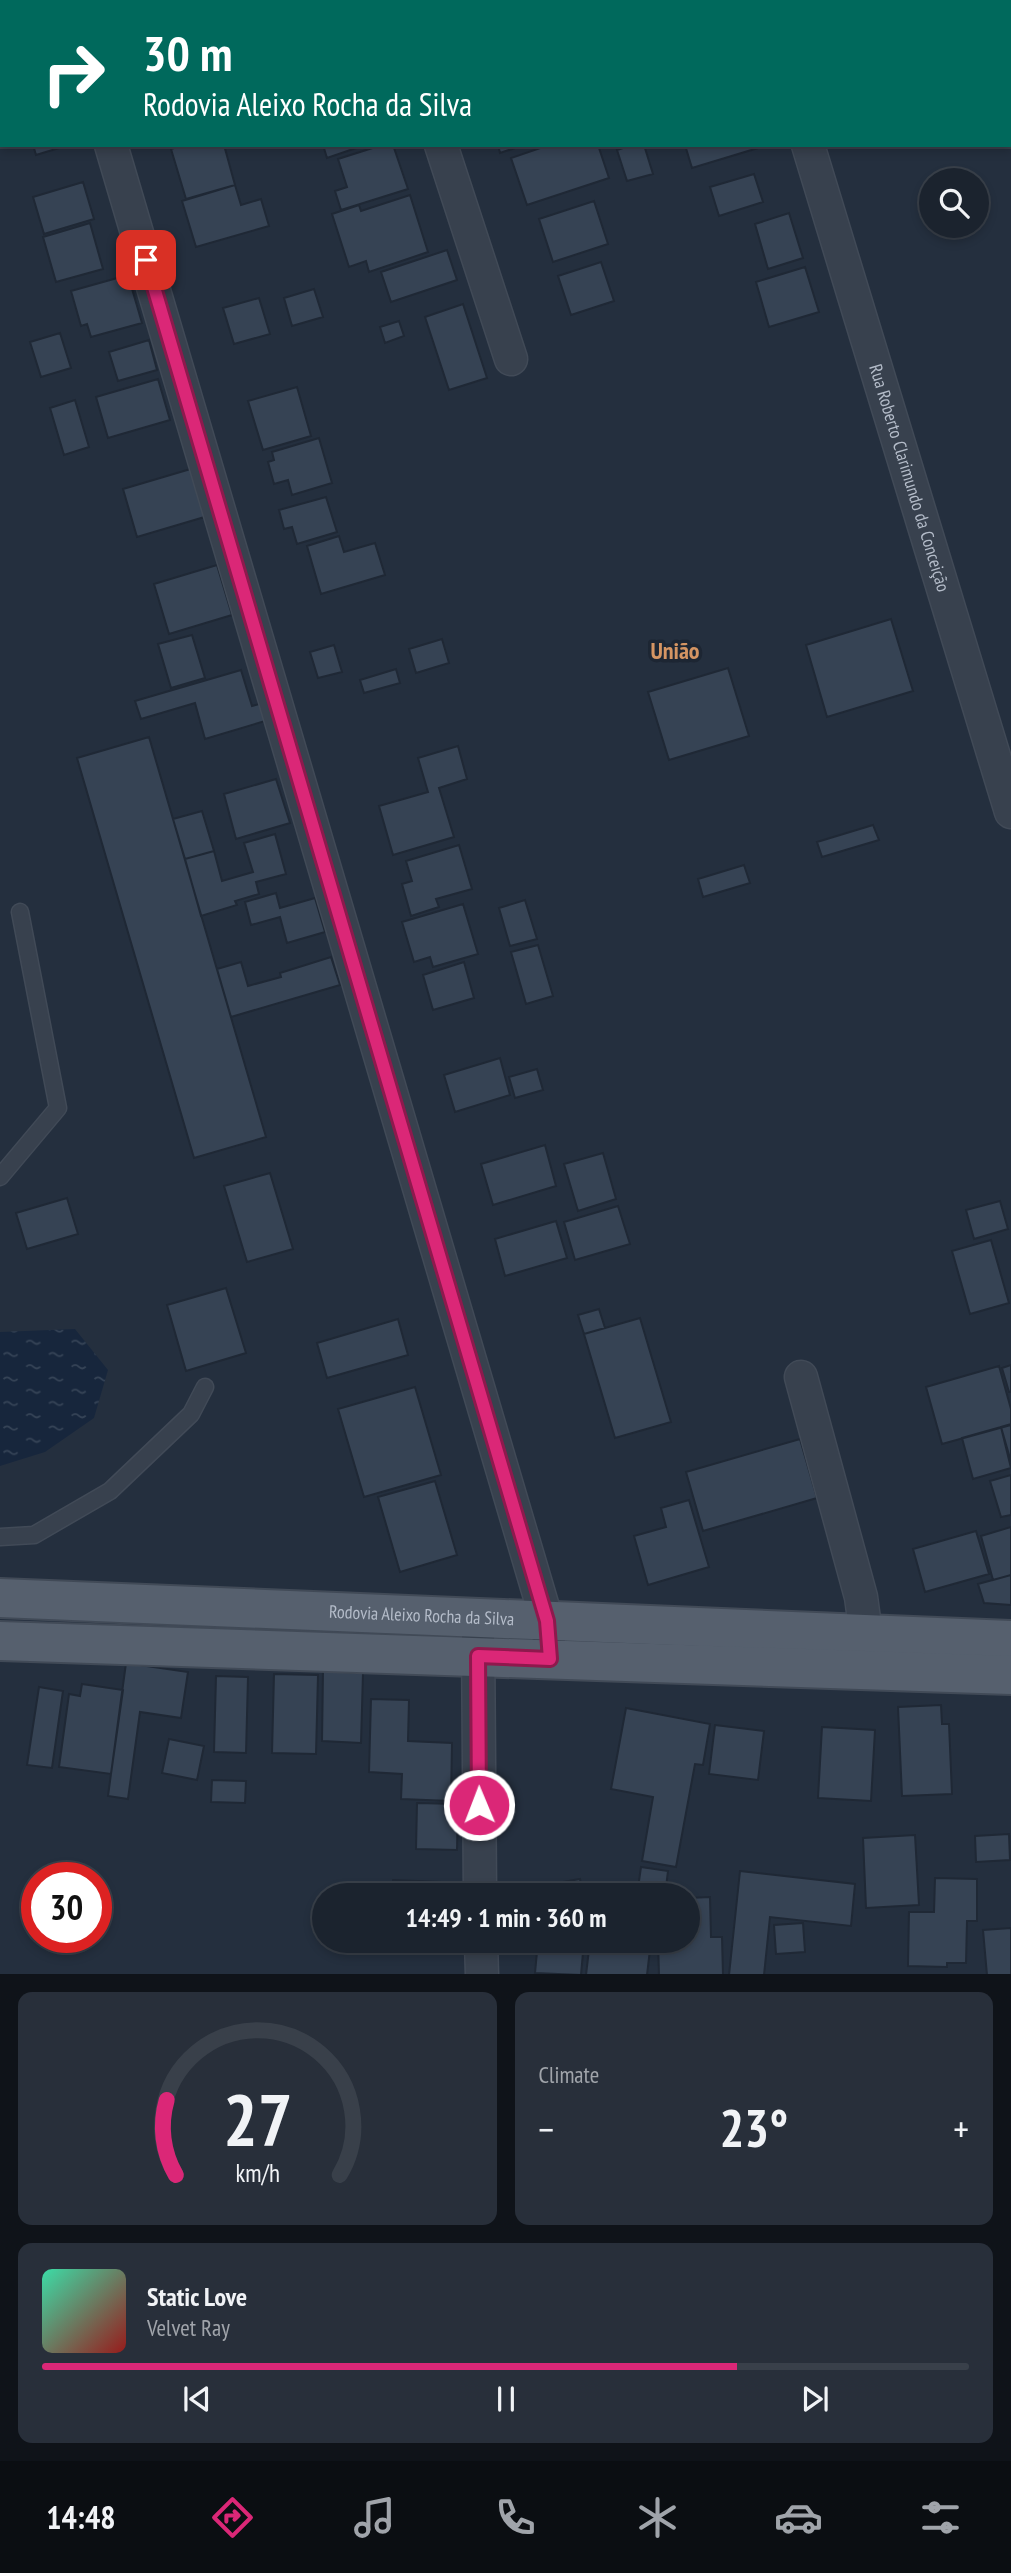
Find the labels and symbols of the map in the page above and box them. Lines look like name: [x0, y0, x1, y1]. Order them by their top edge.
pin: [116, 230, 176, 290]
street label: Rua Roberto Clarimundo da Conceição: [864, 361, 955, 595]
district label: União: [650, 635, 700, 666]
street label: Rodovia Aleixo Rocha da Silva: [329, 1600, 515, 1630]
position arrow: [442, 1768, 516, 1842]
speed limit sign: 30: [21, 1862, 112, 1953]

